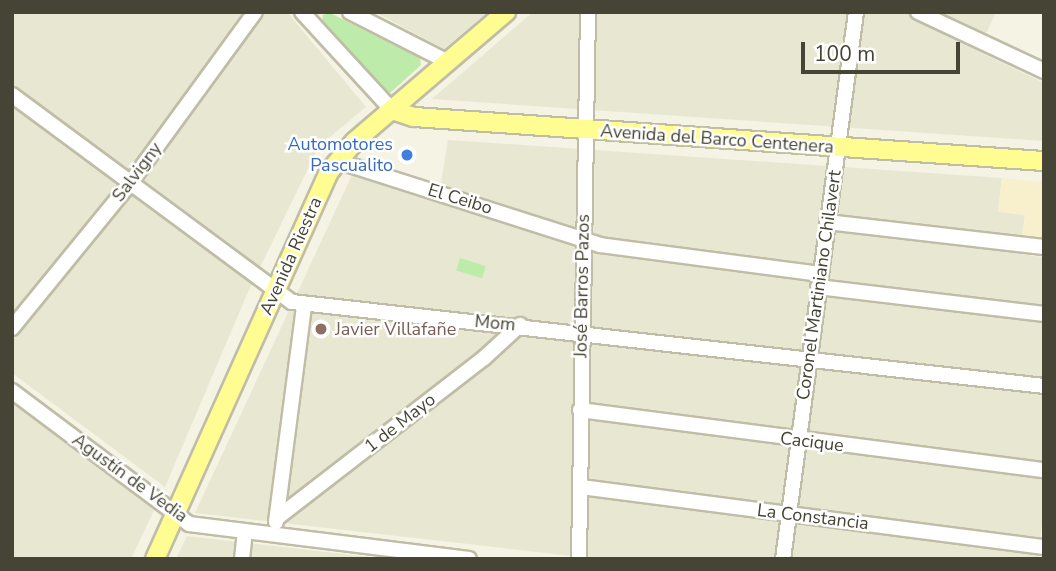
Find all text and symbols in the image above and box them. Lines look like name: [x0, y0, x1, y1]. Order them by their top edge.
scale bar: [804, 28, 963, 72]
text: 100 m: [814, 40, 875, 68]
street label: Avenida del Barco Centenera: [600, 120, 834, 158]
place label: Automotores Pascualito: [287, 134, 393, 176]
street label: Salvigny: [108, 138, 166, 206]
marker: Automotores Pascualito: [399, 147, 415, 163]
street label: Coronel Martiniano Chilavert: [792, 169, 846, 401]
street label: El Ceibo: [425, 179, 495, 219]
street label: Avenida Riestra: [255, 194, 327, 318]
street label: José Barros Pazos: [570, 214, 594, 358]
street label: Mom: [474, 310, 516, 336]
place label: Javier Villafañe: [335, 318, 456, 340]
marker: Javier Villafañe: [313, 321, 329, 337]
street label: 1 de Mayo: [360, 389, 440, 457]
street label: Cacique: [779, 427, 845, 457]
street label: Agustín de Vedia: [68, 429, 192, 527]
street label: La Constancia: [756, 499, 870, 535]

